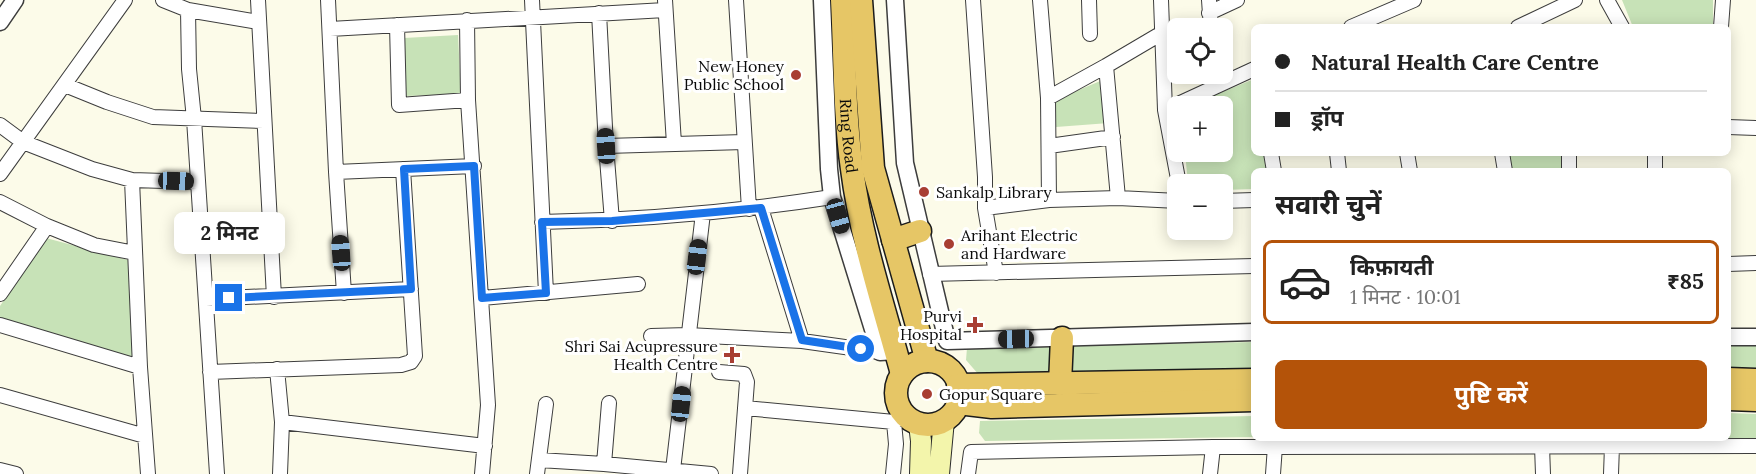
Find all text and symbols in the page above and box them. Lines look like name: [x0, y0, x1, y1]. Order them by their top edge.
map controls: [1167, 18, 1233, 240]
button: locate: [1167, 18, 1233, 84]
text: Natural Health Care Centre: [1311, 48, 1599, 76]
place label: New Honey Public School: [684, 56, 785, 94]
marker: New Honey Public School: [789, 68, 803, 82]
button: +: [1167, 96, 1233, 162]
street label: Ring Road: [836, 98, 863, 175]
text: ड्रॉप: [1311, 104, 1344, 132]
car: [596, 128, 616, 164]
car: [158, 171, 194, 191]
button: −: [1167, 174, 1233, 240]
place label: Sankalp Library: [936, 182, 1052, 202]
marker: Sankalp Library: [917, 185, 931, 199]
text: सवारी चुनें: [1275, 187, 1381, 221]
car: [824, 196, 852, 236]
callout: 2 मिनट: [174, 211, 284, 253]
text: 2 मिनट: [201, 220, 258, 245]
place label: Arihant Electric and Hardware: [960, 225, 1078, 263]
car: [331, 234, 351, 272]
marker: Arihant Electric and Hardware: [942, 237, 956, 251]
car: [686, 238, 708, 276]
text: किफ़ायती: [1350, 253, 1434, 281]
icon: car: [1278, 255, 1332, 309]
text: ₹85: [1667, 267, 1704, 295]
route end: [215, 284, 242, 311]
text: 1 मिनट · 10:01: [1350, 284, 1461, 309]
place label: Purvi Hospital: [900, 306, 962, 344]
marker: Purvi Hospital: [966, 316, 984, 334]
car: [998, 330, 1034, 348]
route start: [847, 335, 874, 362]
place label: Shri Sai Acupressure Health Centre: [565, 336, 718, 374]
marker: Shri Sai Acupressure Health Centre: [723, 346, 741, 364]
button: पुष्टि करें: [1275, 360, 1707, 429]
place label: Gopur Square: [939, 384, 1043, 404]
car: [670, 385, 692, 423]
marker: Gopur Square: [920, 387, 934, 401]

